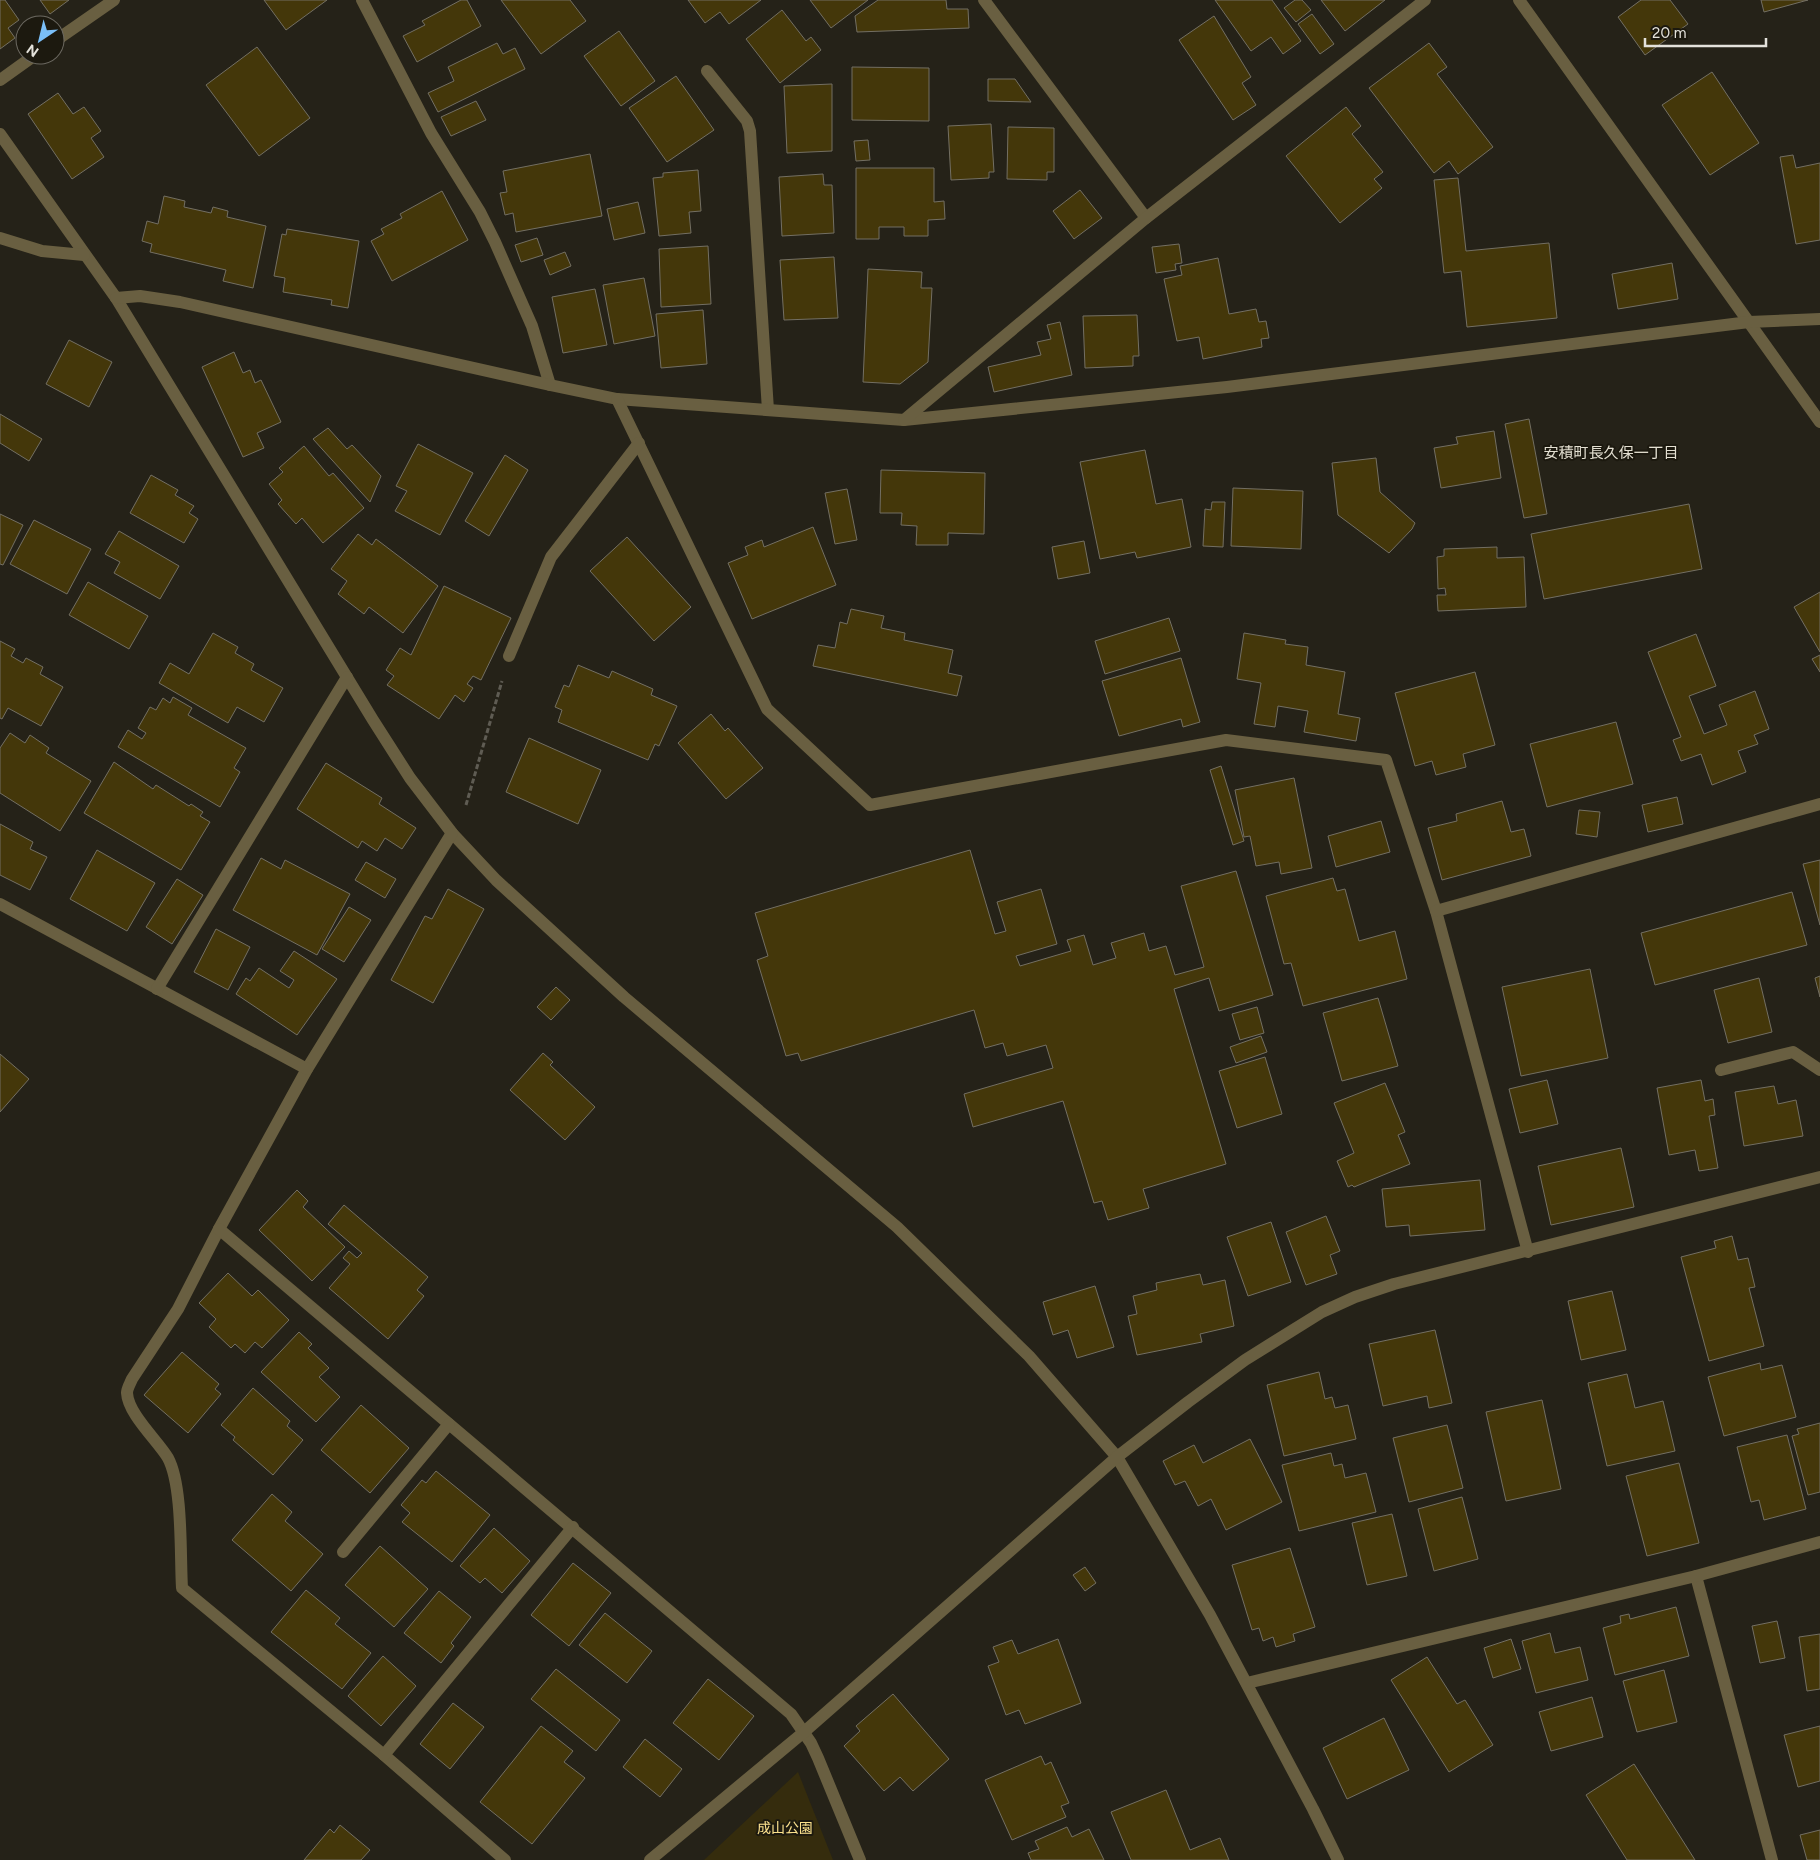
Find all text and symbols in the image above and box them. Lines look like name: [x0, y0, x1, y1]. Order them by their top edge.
north arrow: [15, 15, 65, 65]
scale bar: [1645, 15, 1766, 47]
text: 20 m: [1652, 24, 1686, 42]
text: N: [24, 40, 42, 60]
district label: 安積町長久保一丁目: [1543, 444, 1679, 462]
park label: 成山公園: [757, 1820, 813, 1837]

